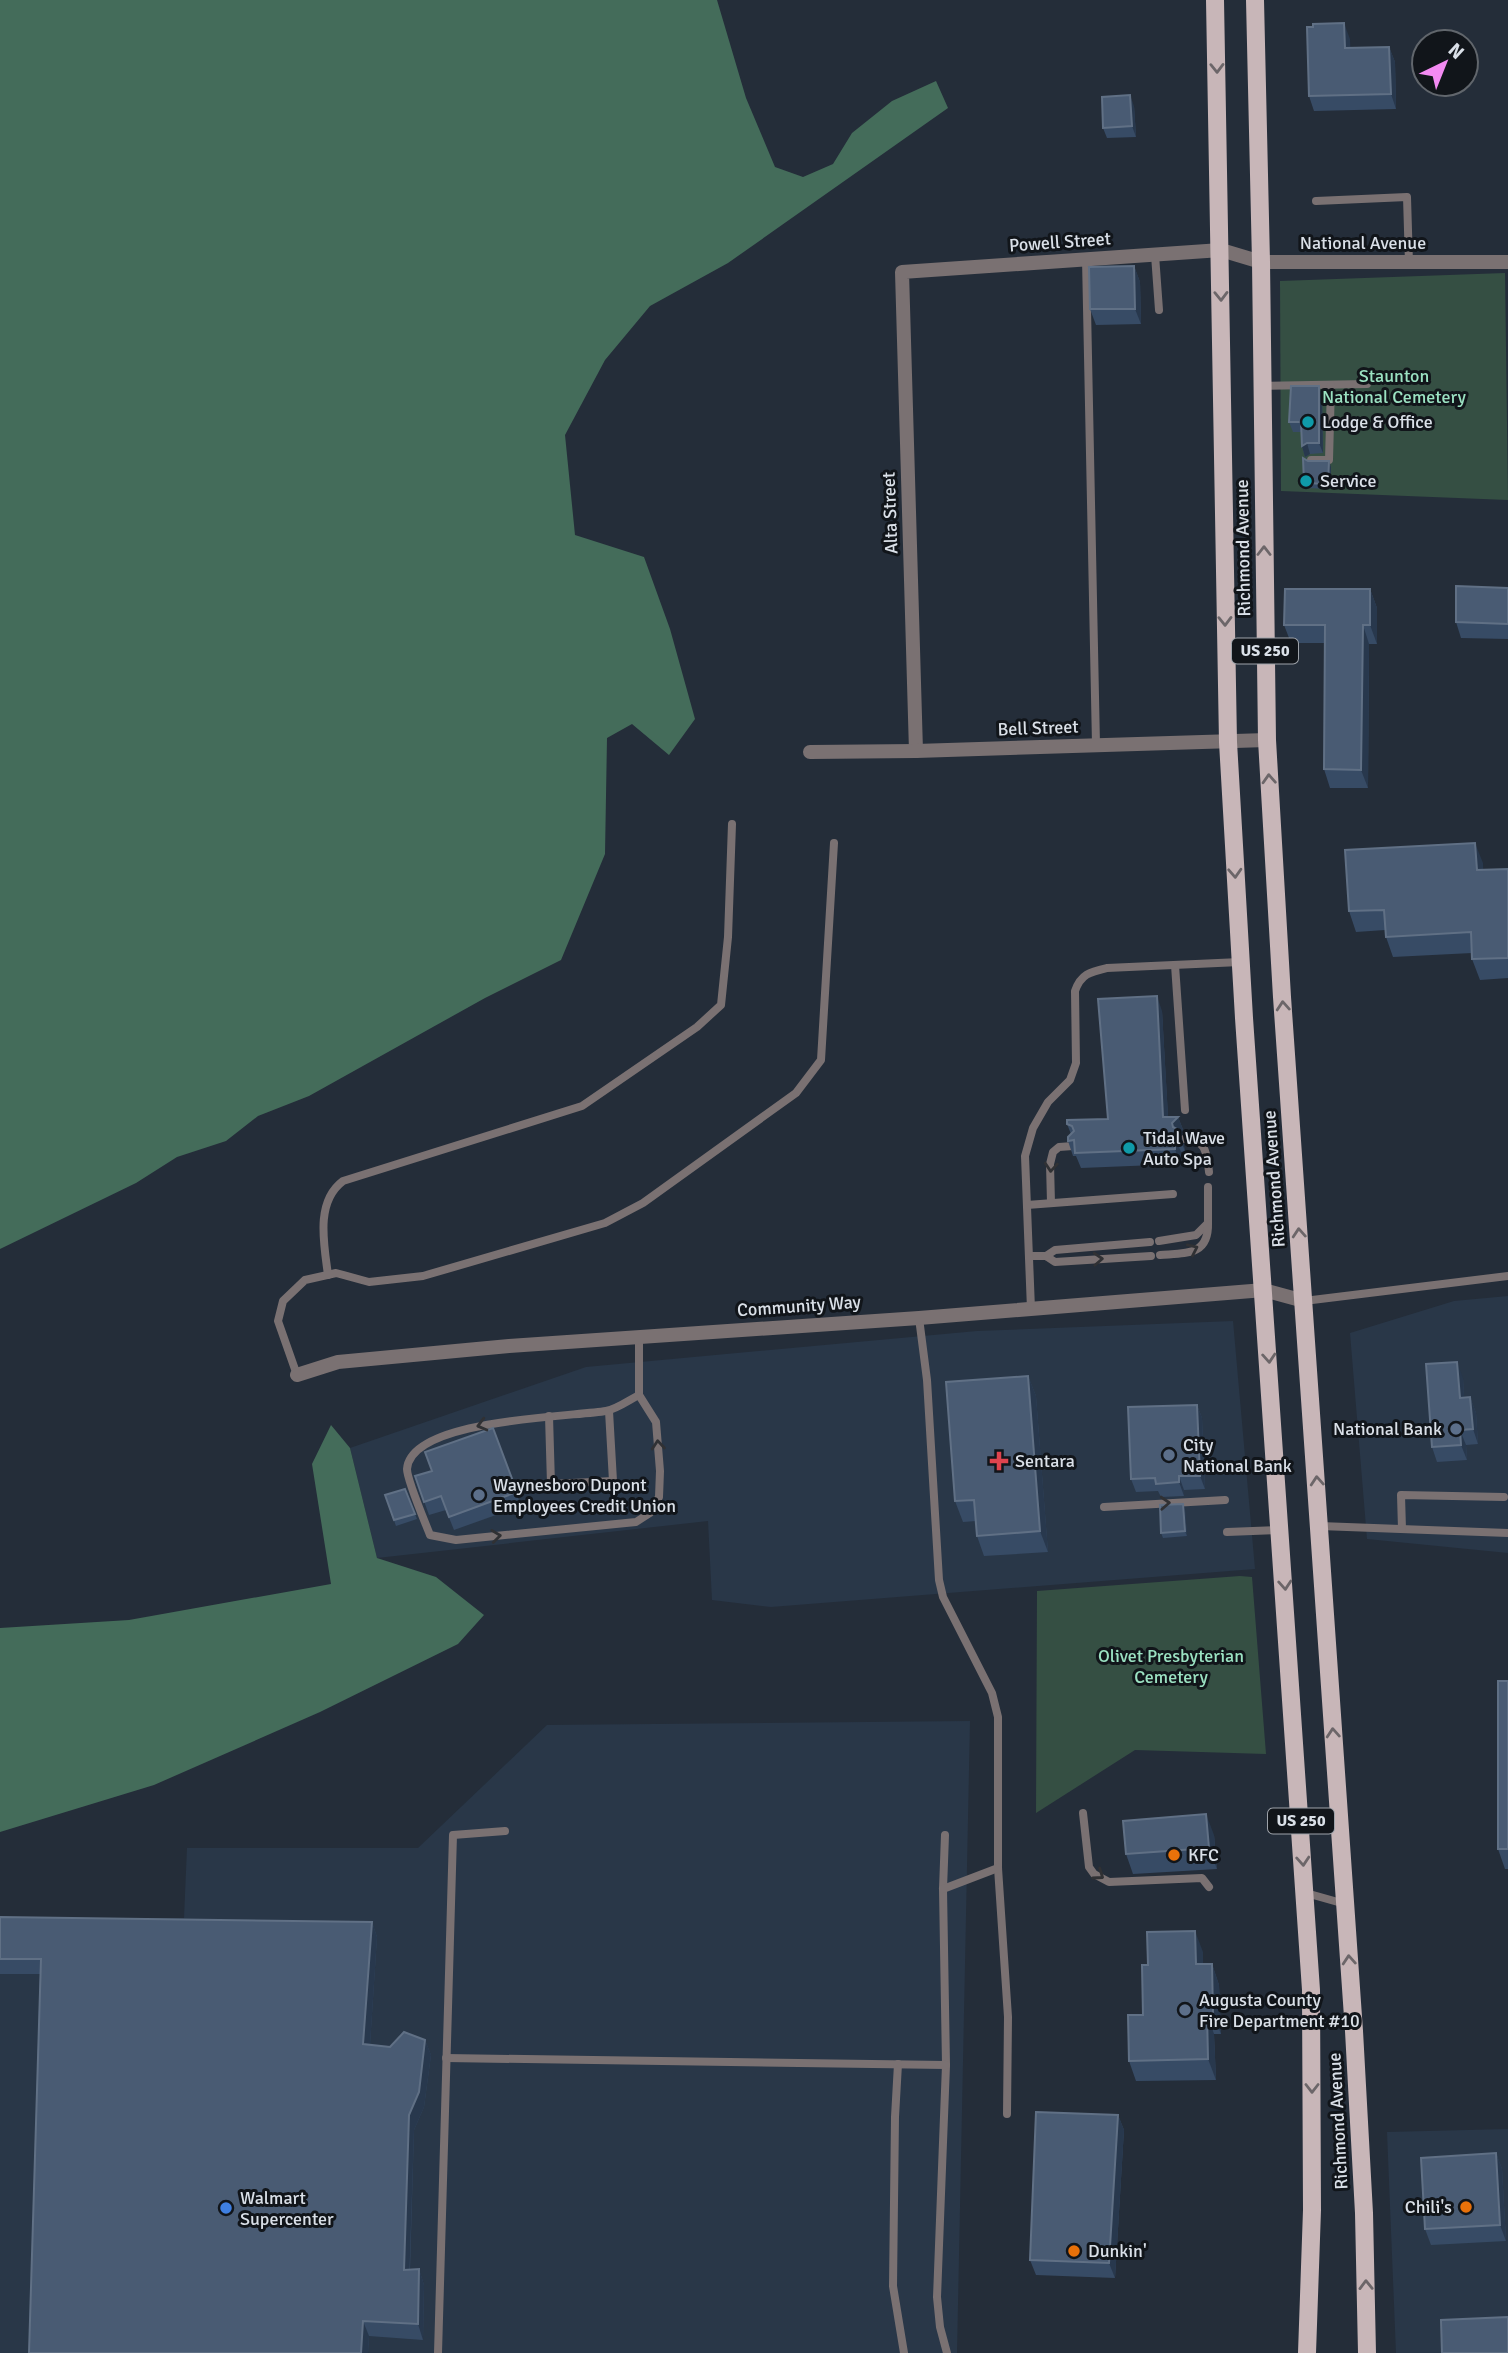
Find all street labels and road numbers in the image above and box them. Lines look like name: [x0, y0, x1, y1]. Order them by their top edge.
street label: Powell Street: [1008, 227, 1112, 257]
street label: National Avenue: [1300, 232, 1426, 254]
street label: Alta Street: [878, 472, 902, 554]
street label: Richmond Avenue: [1231, 479, 1255, 617]
road number: US 250: [1232, 638, 1298, 664]
street label: Bell Street: [997, 716, 1079, 740]
street label: Richmond Avenue: [1258, 1110, 1290, 1248]
street label: Community Way: [736, 1291, 862, 1321]
road number: US 250: [1268, 1809, 1334, 1834]
street label: Richmond Avenue: [1323, 2052, 1353, 2190]

